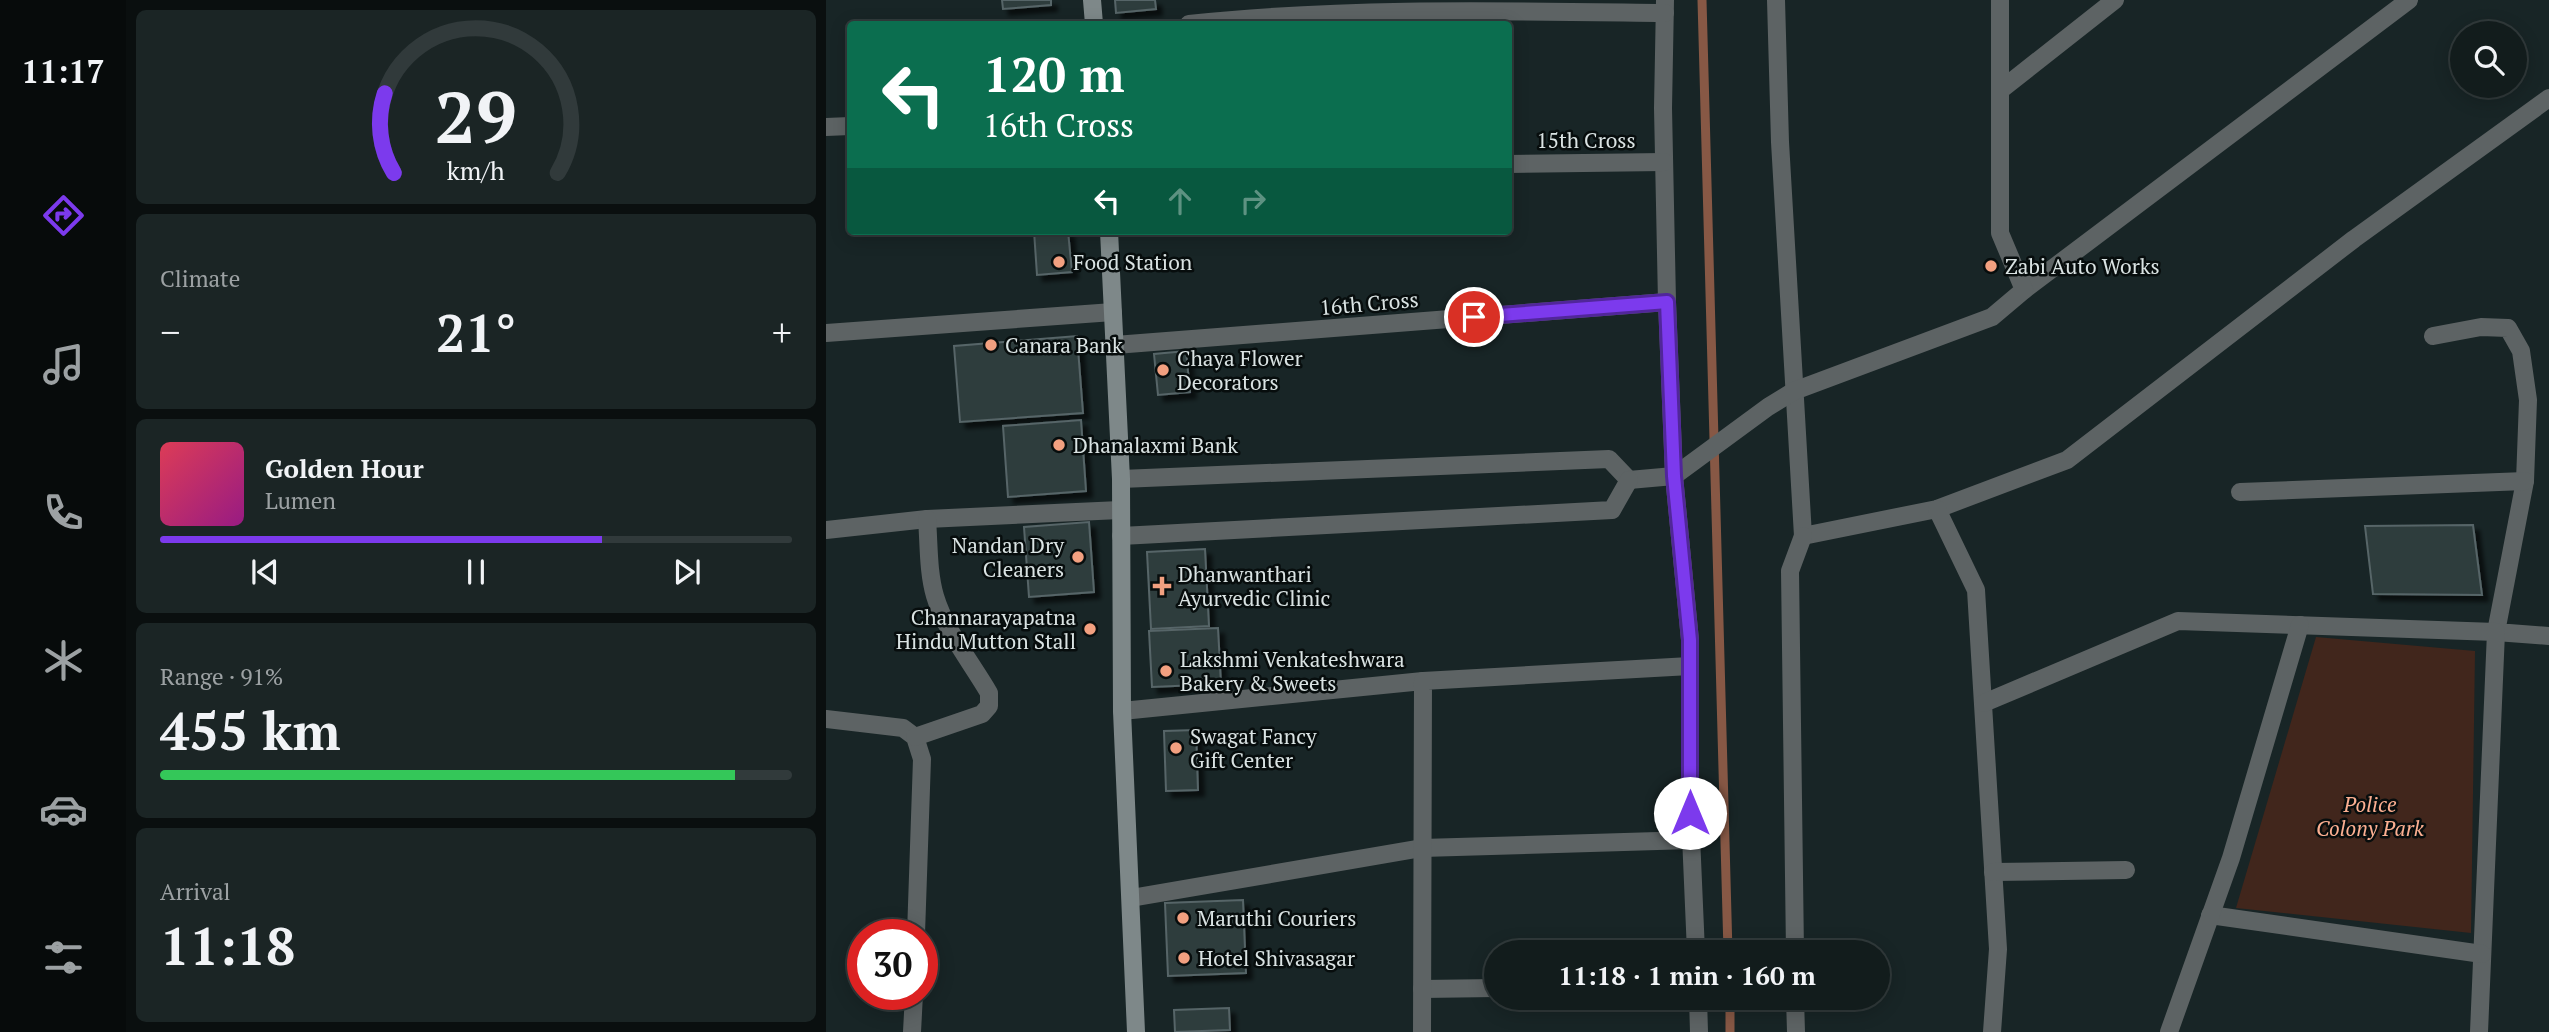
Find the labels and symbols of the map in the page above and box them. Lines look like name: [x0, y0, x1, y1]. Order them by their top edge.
street label: 15th Cross: [1537, 126, 1636, 154]
place label: Food Station: [1073, 248, 1193, 276]
place label: Zabi Auto Works: [2005, 252, 2160, 280]
marker: Food Station: [1051, 254, 1067, 270]
marker: Zabi Auto Works: [1983, 258, 1999, 274]
street label: 16th Cross: [1318, 285, 1420, 321]
pin: [1444, 287, 1504, 347]
place label: Canara Bank: [1005, 331, 1123, 359]
marker: Canara Bank: [983, 337, 999, 353]
place label: Chaya Flower Decorators: [1177, 344, 1303, 396]
marker: Chaya Flower Decorators: [1155, 362, 1171, 378]
place label: Dhanalaxmi Bank: [1073, 431, 1238, 459]
marker: Dhanalaxmi Bank: [1051, 437, 1067, 453]
place label: Nandan Dry Cleaners: [952, 531, 1064, 583]
marker: Nandan Dry Cleaners: [1070, 549, 1086, 565]
place label: Dhanwanthari Ayurvedic Clinic: [1178, 560, 1330, 612]
marker: Dhanwanthari Ayurvedic Clinic: [1152, 576, 1172, 596]
place label: Channarayapatna Hindu Mutton Stall: [896, 603, 1076, 655]
marker: Channarayapatna Hindu Mutton Stall: [1082, 621, 1098, 637]
place label: Lakshmi Venkateshwara Bakery & Sweets: [1180, 645, 1405, 697]
marker: Lakshmi Venkateshwara Bakery & Sweets: [1158, 663, 1174, 679]
place label: Swagat Fancy Gift Center: [1190, 722, 1317, 774]
marker: Swagat Fancy Gift Center: [1168, 740, 1184, 756]
position arrow: [1653, 776, 1727, 850]
park label: Police Colony Park: [2316, 790, 2425, 842]
place label: Maruthi Couriers: [1197, 904, 1356, 932]
marker: Maruthi Couriers: [1175, 910, 1191, 926]
speed limit sign: 30: [847, 919, 938, 1010]
place label: Hotel Shivasagar: [1198, 944, 1355, 972]
marker: Hotel Shivasagar: [1176, 950, 1192, 966]

